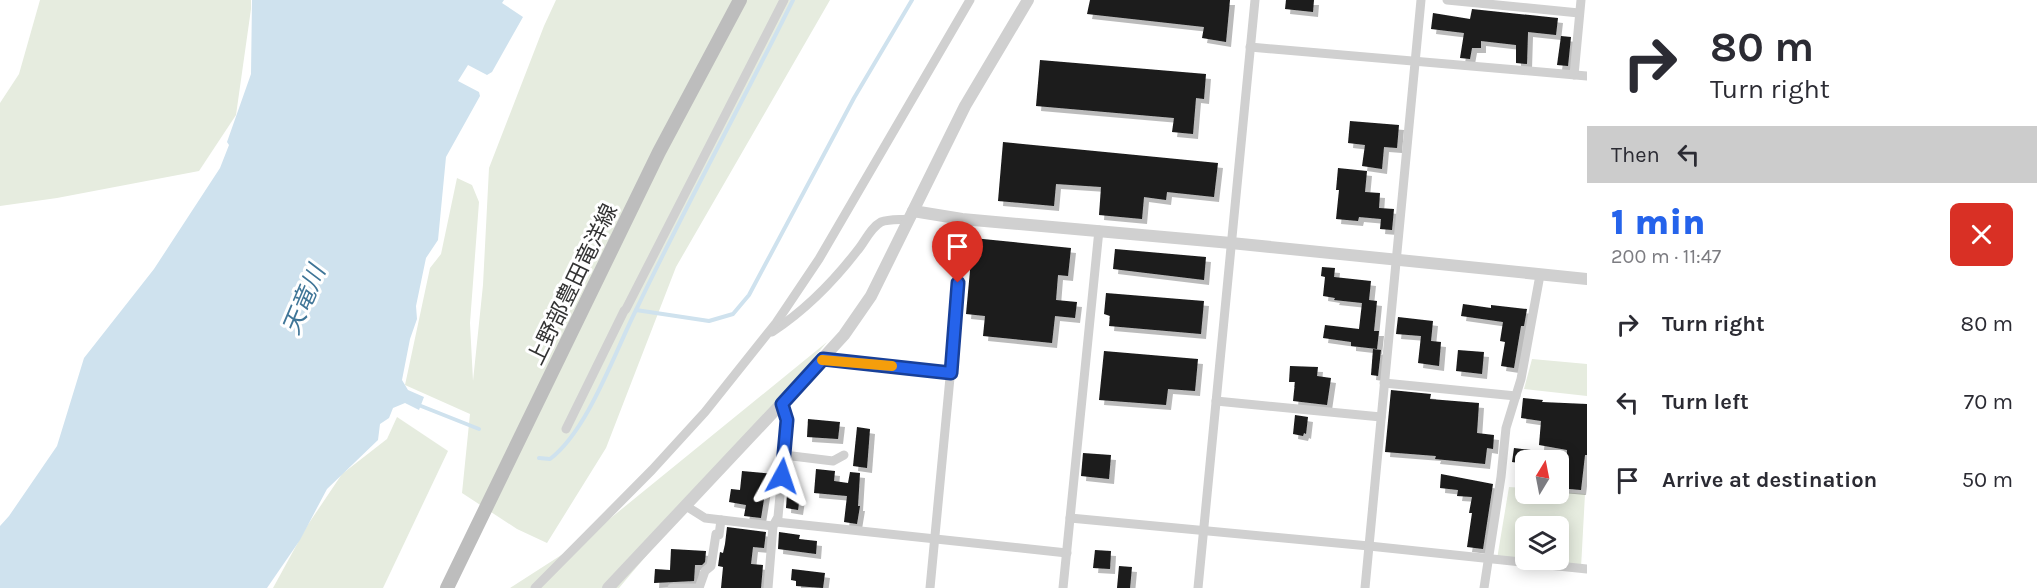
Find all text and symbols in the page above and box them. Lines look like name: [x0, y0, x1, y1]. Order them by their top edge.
text: 80 m: [1710, 22, 1814, 72]
icon: right: [1611, 24, 1689, 102]
text: Turn right: [1710, 73, 1830, 105]
icon: left: [1672, 138, 1705, 171]
text: Then: [1611, 142, 1660, 168]
street label: 上野部豊田竜洋線: [523, 200, 623, 369]
text: 1 min: [1611, 201, 1705, 243]
button: close: [1950, 203, 2013, 266]
pin: [932, 221, 983, 283]
icon: arrive: [941, 230, 974, 263]
text: 200 m · 11:47: [1611, 245, 1721, 268]
water label: 天竜川: [277, 259, 332, 339]
icon: right: [1611, 308, 1644, 341]
text: Turn right: [1662, 311, 1765, 337]
text: 80 m: [1961, 311, 2013, 337]
icon: left: [1611, 386, 1644, 419]
text: Turn left: [1662, 389, 1749, 415]
text: 70 m: [1964, 389, 2013, 415]
position arrow: [750, 444, 814, 508]
north arrow: [1515, 450, 1569, 504]
map controls: [1515, 450, 1569, 570]
icon: arrive: [1611, 464, 1644, 497]
text: Arrive at destination: [1662, 467, 1877, 493]
text: 50 m: [1962, 467, 2013, 493]
button: layers: [1515, 516, 1569, 570]

